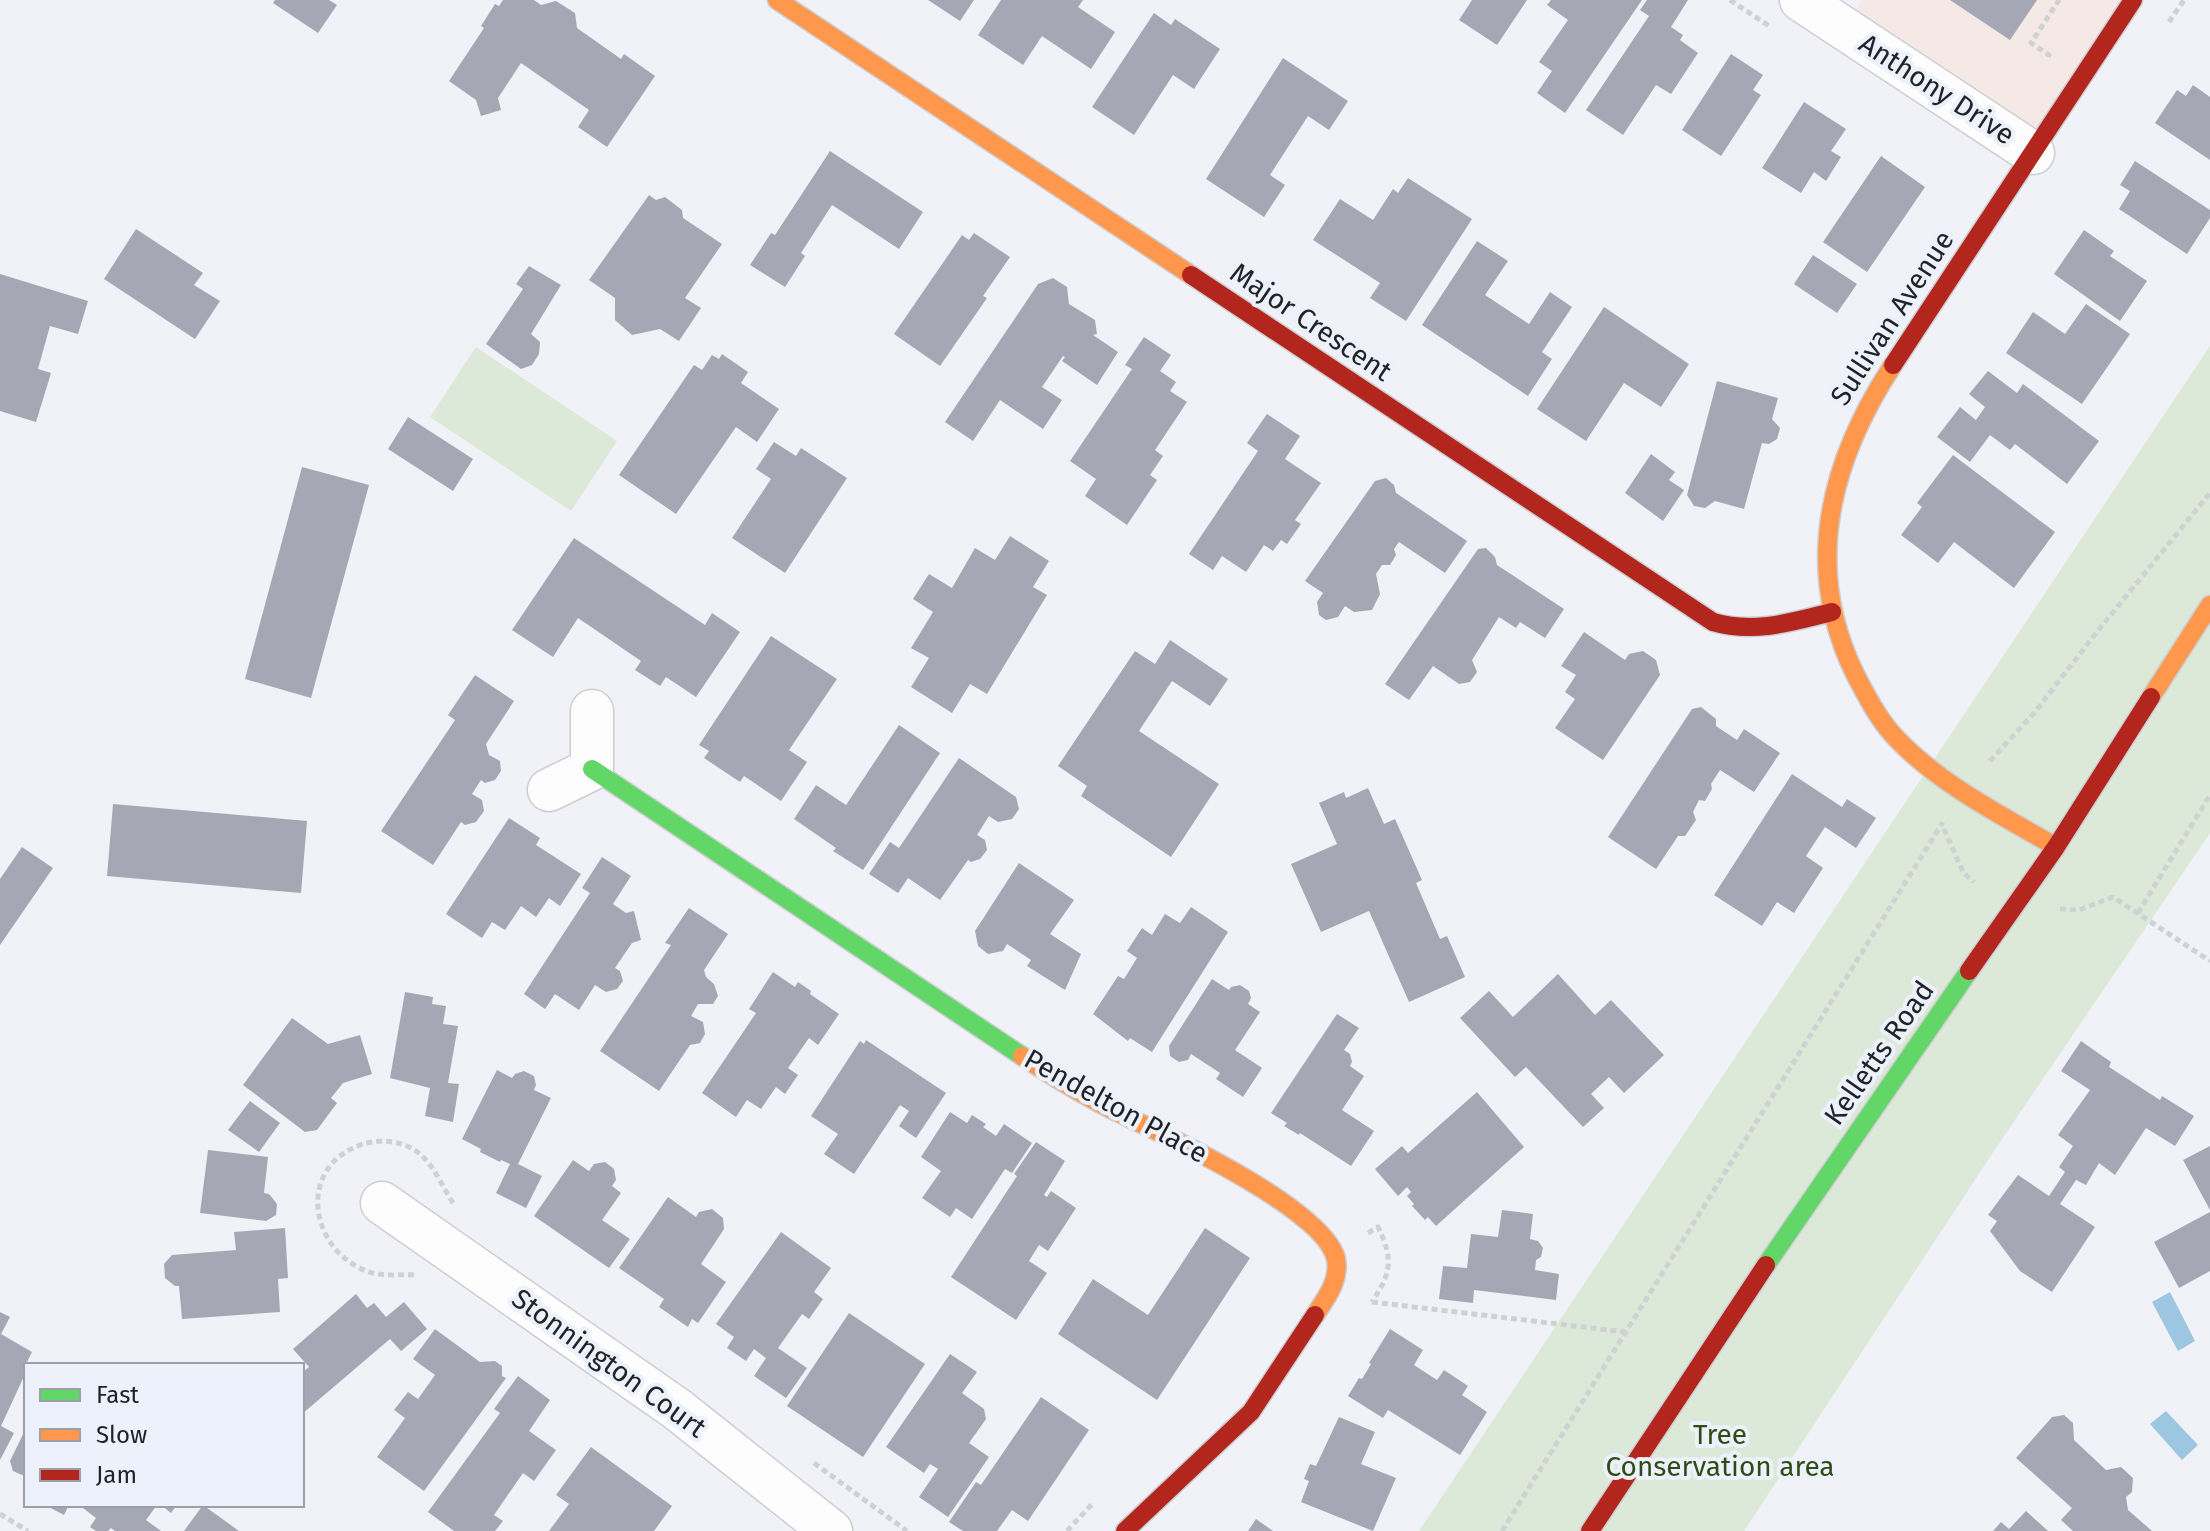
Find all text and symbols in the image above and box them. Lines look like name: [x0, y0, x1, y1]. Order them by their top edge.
street label: Anthony Drive: [1853, 27, 2021, 151]
street label: Sullivan Avenue: [1823, 225, 1961, 411]
street label: Major Crescent: [1224, 256, 1399, 389]
street label: Kelletts Road: [1817, 975, 1941, 1131]
street label: Pendelton Place: [1019, 1042, 1213, 1170]
street label: Stonnington Court: [506, 1282, 713, 1445]
legend: [24, 1363, 304, 1507]
text: Fast: [96, 1381, 139, 1409]
park label: Tree Conservation area: [1605, 1418, 1835, 1483]
text: Slow: [96, 1421, 147, 1449]
text: Jam: [96, 1461, 137, 1489]

